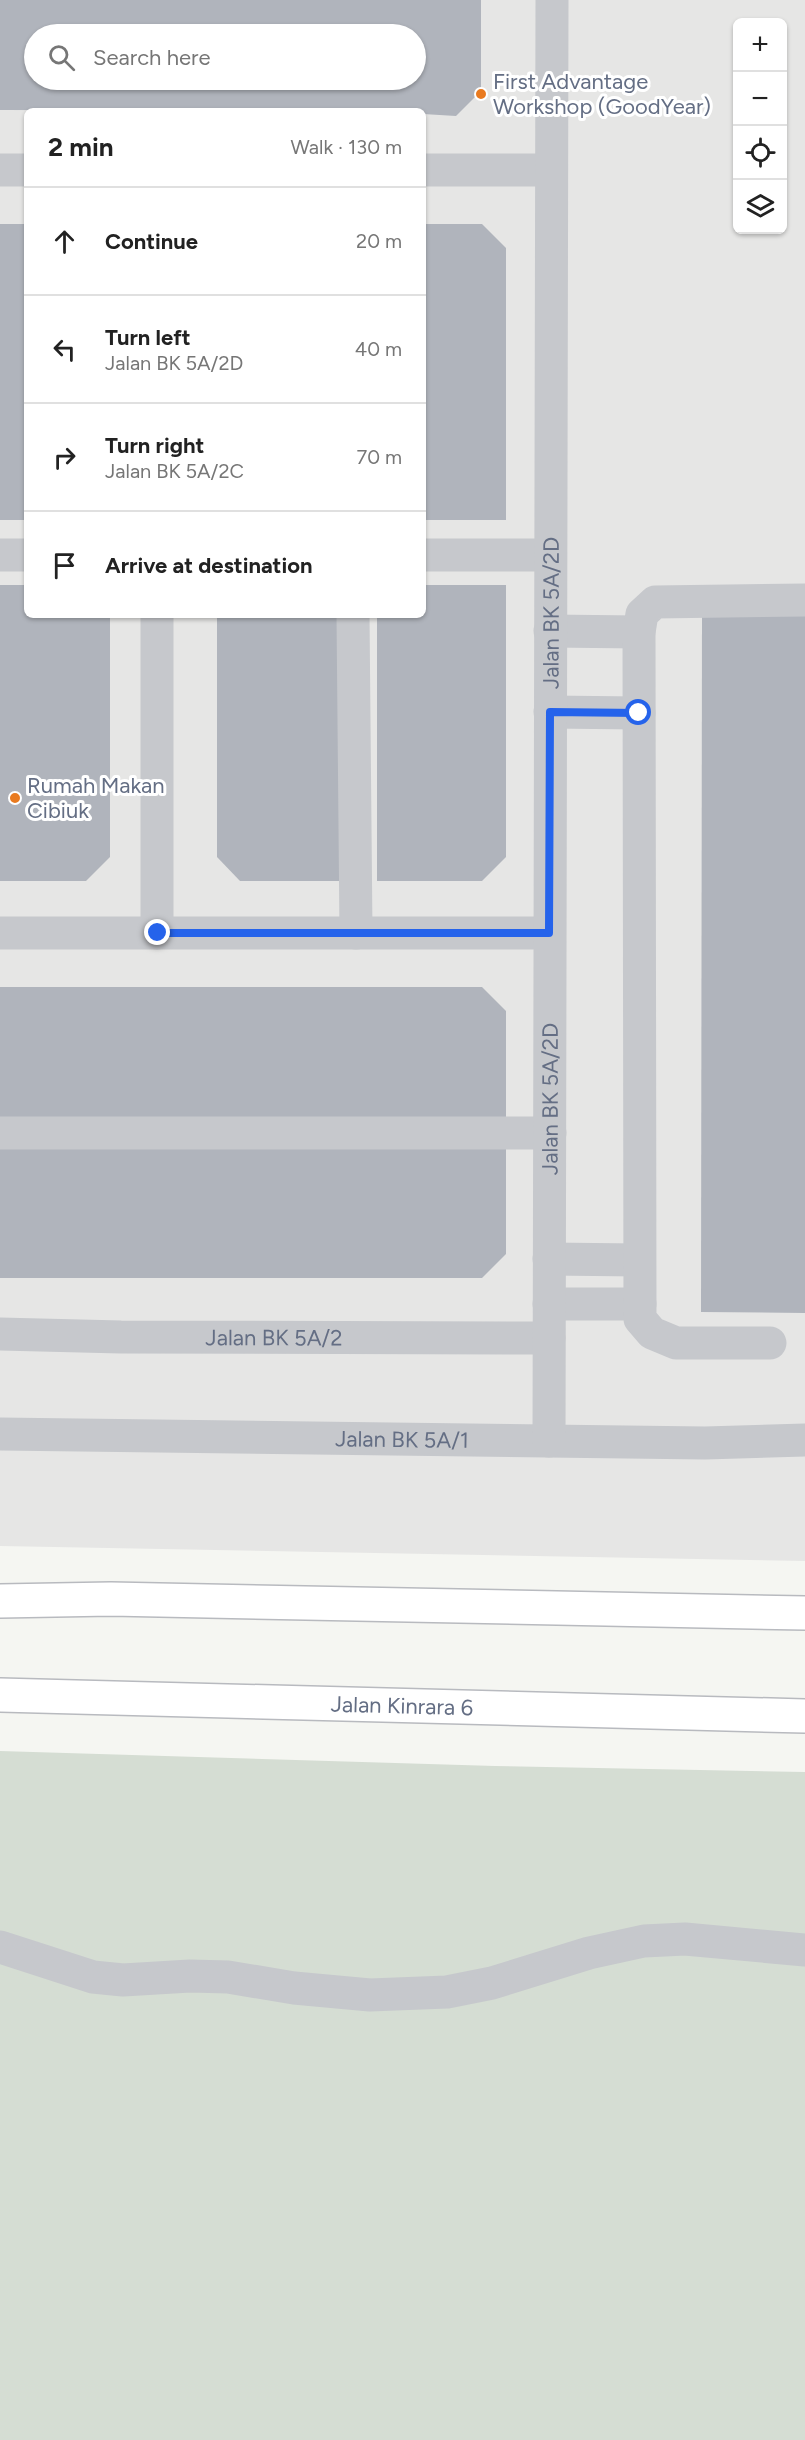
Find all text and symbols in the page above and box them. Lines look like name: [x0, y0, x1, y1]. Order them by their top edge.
map controls: [733, 18, 787, 234]
button: +: [733, 18, 787, 72]
search box: [24, 24, 426, 90]
icon: search: [45, 41, 78, 74]
text: Search here: [93, 44, 211, 71]
place label: First Advantage Workshop (GoodYear): [493, 68, 711, 120]
button: −: [733, 72, 787, 126]
marker: First Advantage Workshop (GoodYear): [474, 87, 488, 101]
button: locate: [733, 126, 787, 180]
text: 2 min: [48, 131, 114, 163]
text: Walk · 130 m: [290, 135, 402, 159]
button: layers: [733, 180, 787, 234]
icon: ahead: [48, 225, 81, 258]
text: Continue: [105, 228, 198, 255]
text: 20 m: [356, 229, 402, 253]
text: Turn left: [105, 324, 191, 351]
icon: left: [48, 333, 81, 366]
text: 40 m: [355, 337, 402, 361]
text: Jalan BK 5A/2D: [105, 351, 243, 375]
text: Turn right: [105, 432, 204, 459]
icon: right: [48, 441, 81, 474]
text: 70 m: [356, 445, 402, 469]
text: Jalan BK 5A/2C: [105, 459, 244, 483]
street label: Jalan BK 5A/2D: [537, 537, 564, 689]
icon: arrive: [48, 549, 81, 582]
text: Arrive at destination: [105, 552, 313, 579]
route start: [625, 699, 651, 725]
place label: Rumah Makan Cibiuk: [27, 772, 164, 824]
marker: Rumah Makan Cibiuk: [8, 791, 22, 805]
route end: [144, 919, 170, 945]
street label: Jalan BK 5A/2D: [536, 1023, 563, 1175]
street label: Jalan BK 5A/2: [205, 1324, 343, 1351]
street label: Jalan BK 5A/1: [335, 1425, 469, 1453]
street label: Jalan Kinrara 6: [330, 1690, 473, 1721]

